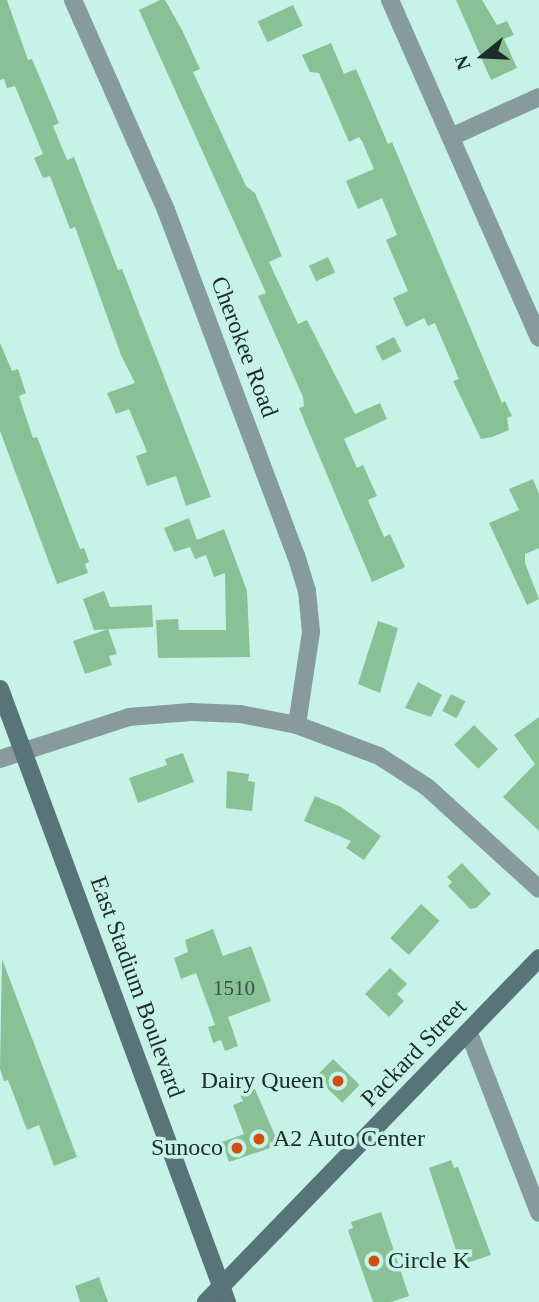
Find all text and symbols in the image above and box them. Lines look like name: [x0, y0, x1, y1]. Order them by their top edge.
north arrow: [448, 21, 518, 91]
text: N: [450, 53, 475, 72]
street label: Cherokee Road: [204, 272, 284, 422]
street label: East Stadium Boulevard: [84, 872, 190, 1102]
house number: 1510: [213, 975, 255, 1001]
street label: Packard Street: [355, 993, 473, 1113]
place label: Dairy Queen: [201, 1067, 324, 1095]
marker: Dairy Queen: [330, 1073, 346, 1089]
place label: A2 Auto Center: [273, 1125, 426, 1153]
marker: A2 Auto Center: [251, 1131, 267, 1147]
place label: Sunoco: [151, 1134, 223, 1162]
marker: Sunoco: [229, 1140, 245, 1156]
place label: Circle K: [388, 1247, 470, 1275]
marker: Circle K: [366, 1253, 382, 1269]

